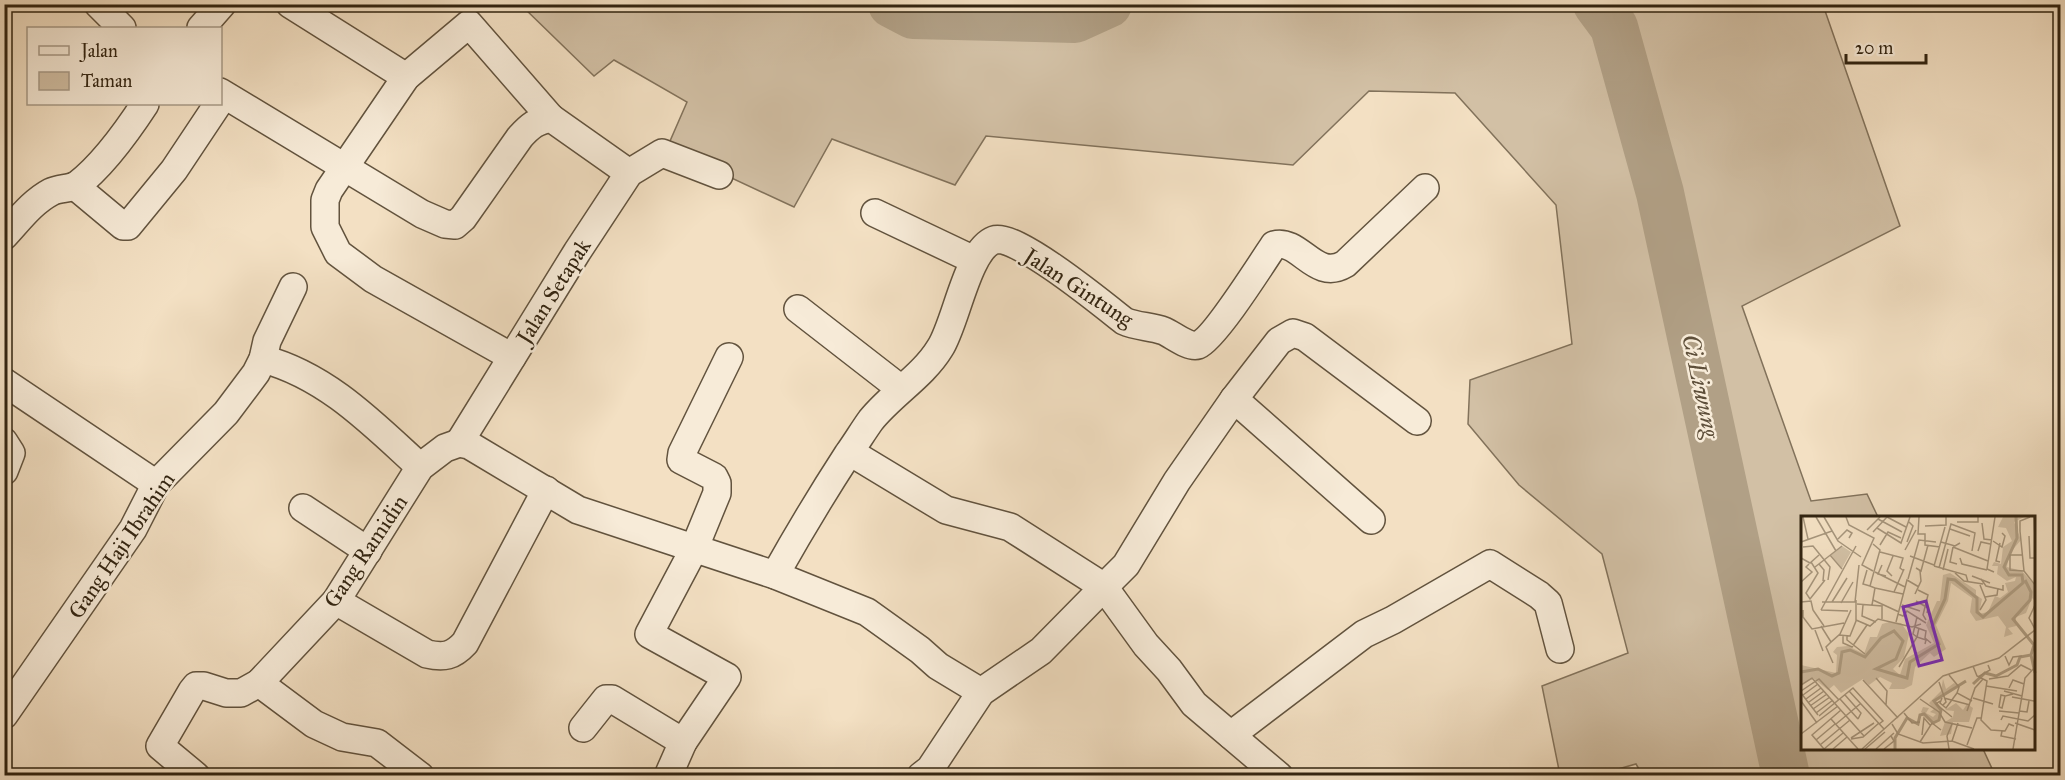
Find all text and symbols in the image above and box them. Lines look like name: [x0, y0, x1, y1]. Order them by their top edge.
legend: [27, 27, 222, 105]
scale bar: [1846, 27, 1926, 65]
text: 20 m: [1855, 37, 1893, 59]
text: Jalan: [79, 40, 118, 63]
text: Taman: [81, 70, 133, 92]
street label: Jalan Setapak: [509, 233, 597, 351]
street label: Jalan Gintung: [1017, 241, 1139, 333]
water label: Ci Liwung: [1675, 331, 1727, 442]
street label: Gang Haji Ibrahim: [62, 466, 181, 624]
street label: Gang Ramidin: [318, 490, 413, 613]
inset map: [1801, 516, 2035, 750]

